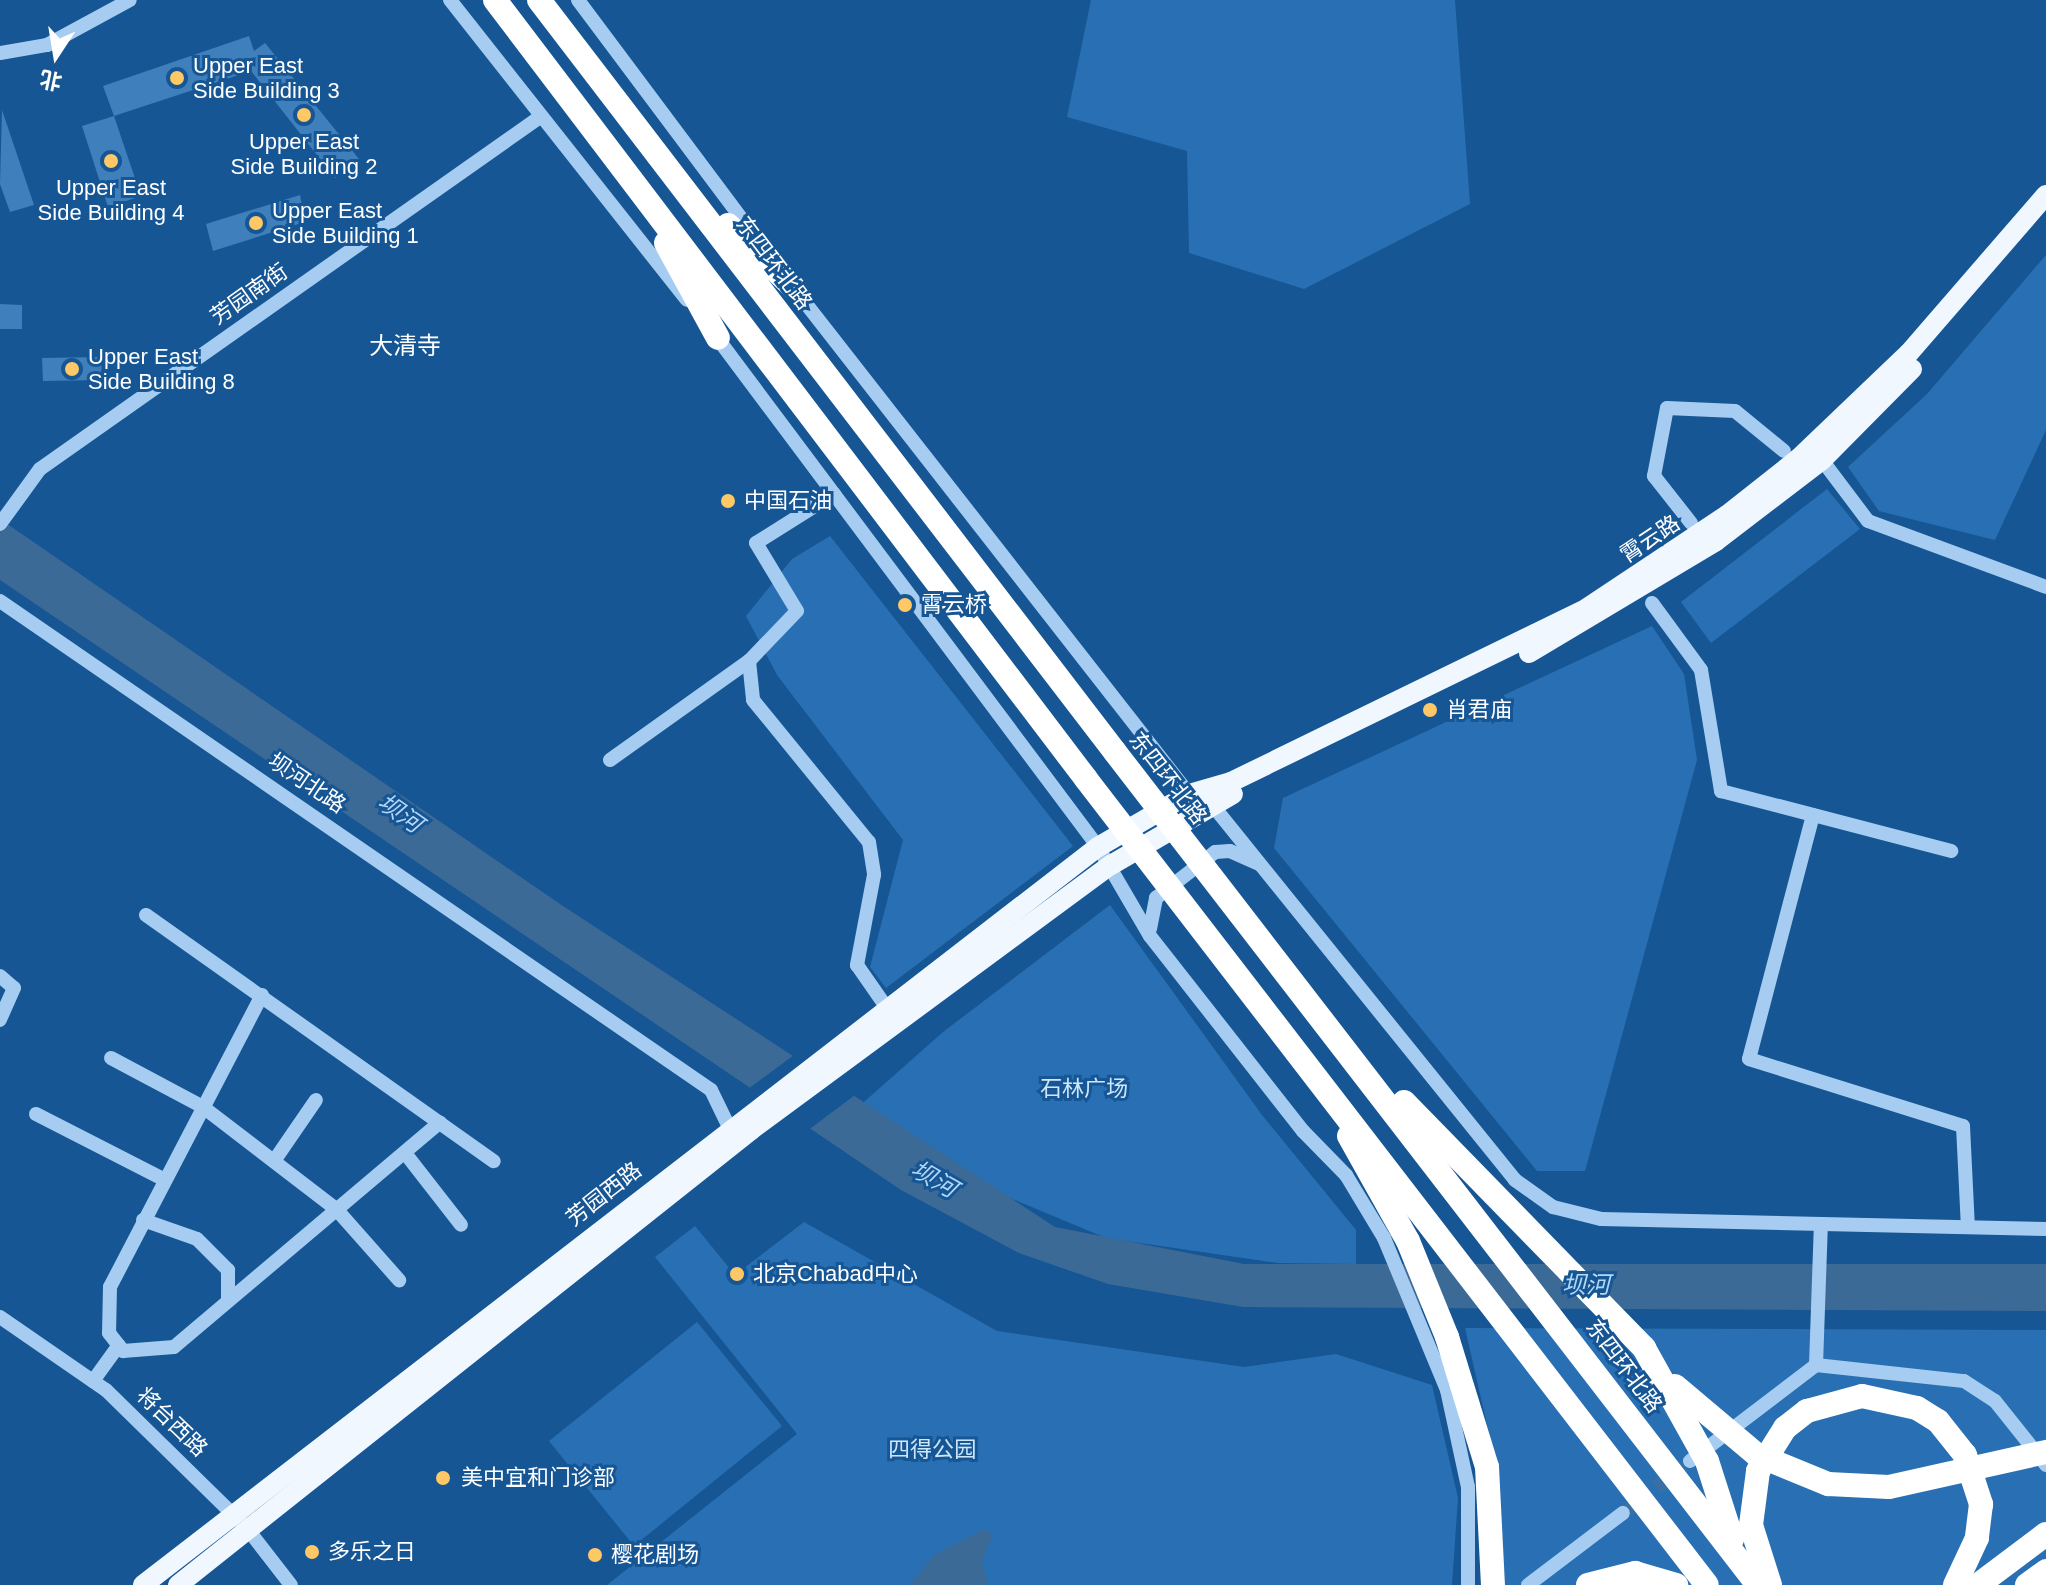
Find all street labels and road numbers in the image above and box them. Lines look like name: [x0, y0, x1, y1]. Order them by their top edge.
street label: 东四环北路: [730, 211, 818, 315]
street label: 芳园南街: [205, 258, 293, 330]
street label: 霄云路: [1615, 510, 1685, 568]
street label: 东四环北路: [1124, 727, 1212, 829]
street label: 坝河北路: [263, 747, 351, 819]
street label: 芳园西路: [561, 1157, 647, 1231]
street label: 东四环北路: [1580, 1314, 1668, 1418]
street label: 将台西路: [131, 1382, 213, 1462]

